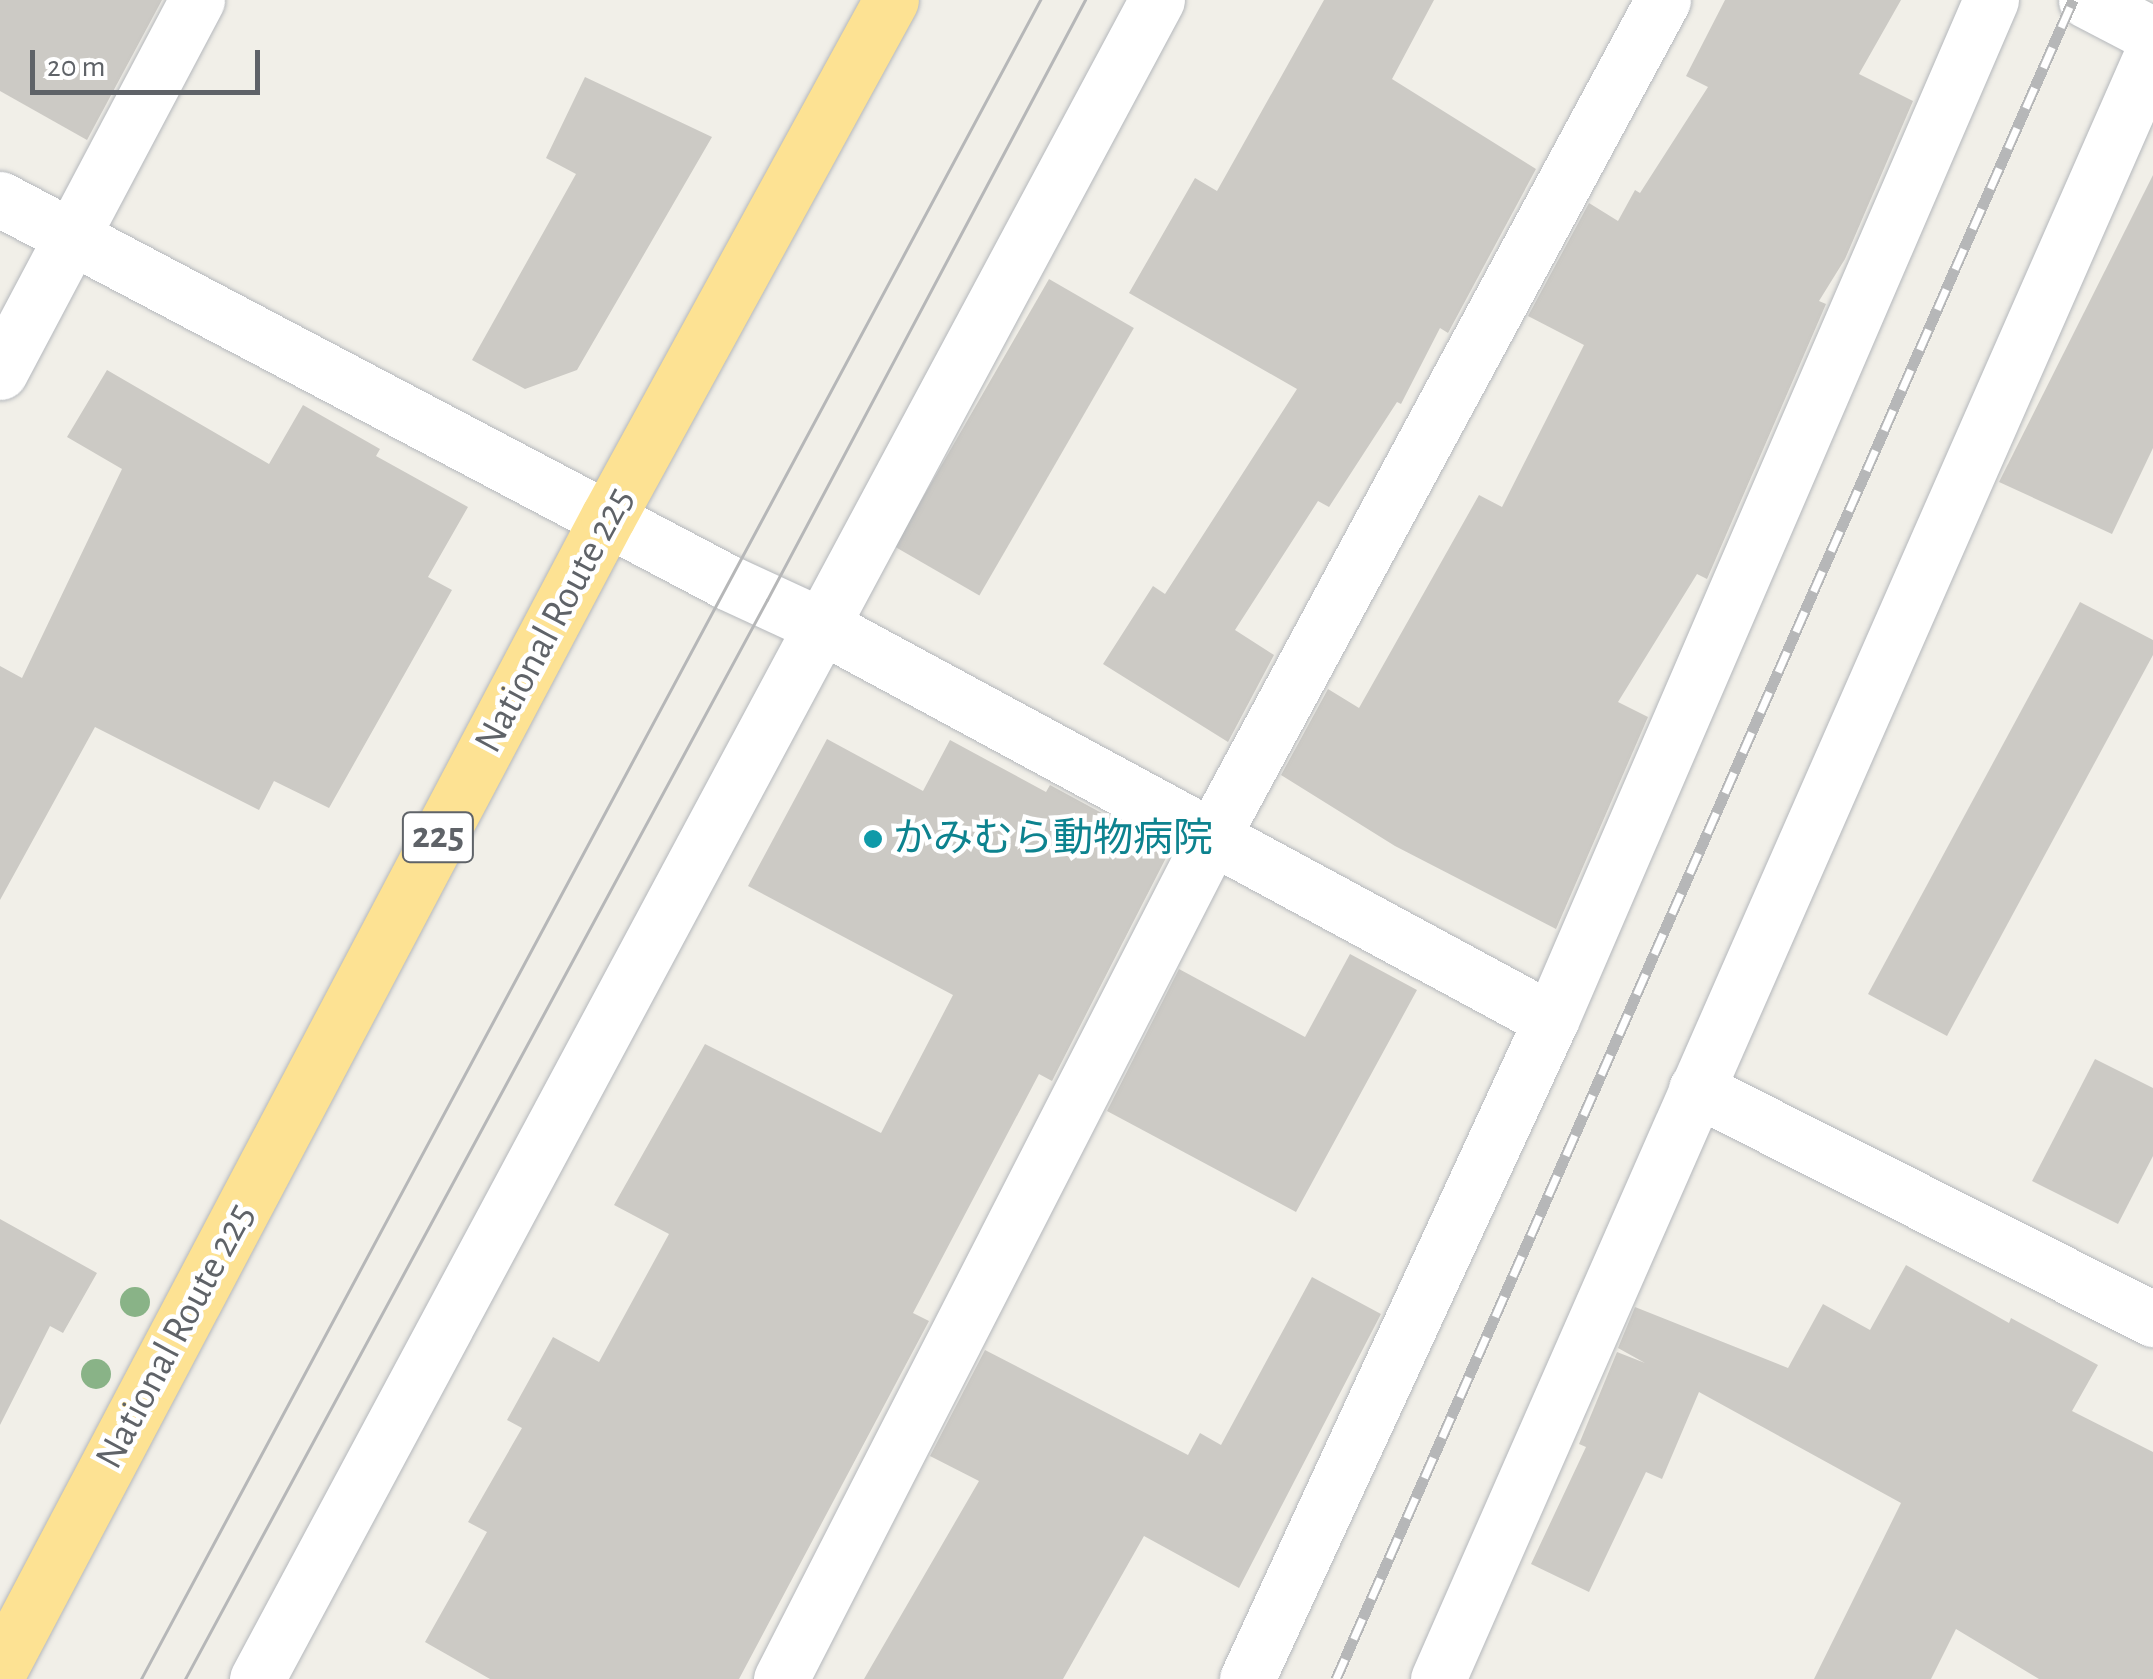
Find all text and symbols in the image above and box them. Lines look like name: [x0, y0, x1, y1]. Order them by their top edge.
scale bar: [35, 30, 265, 92]
text: 20 m: [47, 52, 105, 82]
street label: National Route 225: [464, 479, 644, 761]
road number: 225: [400, 804, 476, 870]
place label: かみむら動物病院: [893, 815, 1213, 863]
marker: かみむら動物病院: [862, 828, 884, 850]
street label: National Route 225: [85, 1195, 265, 1477]

